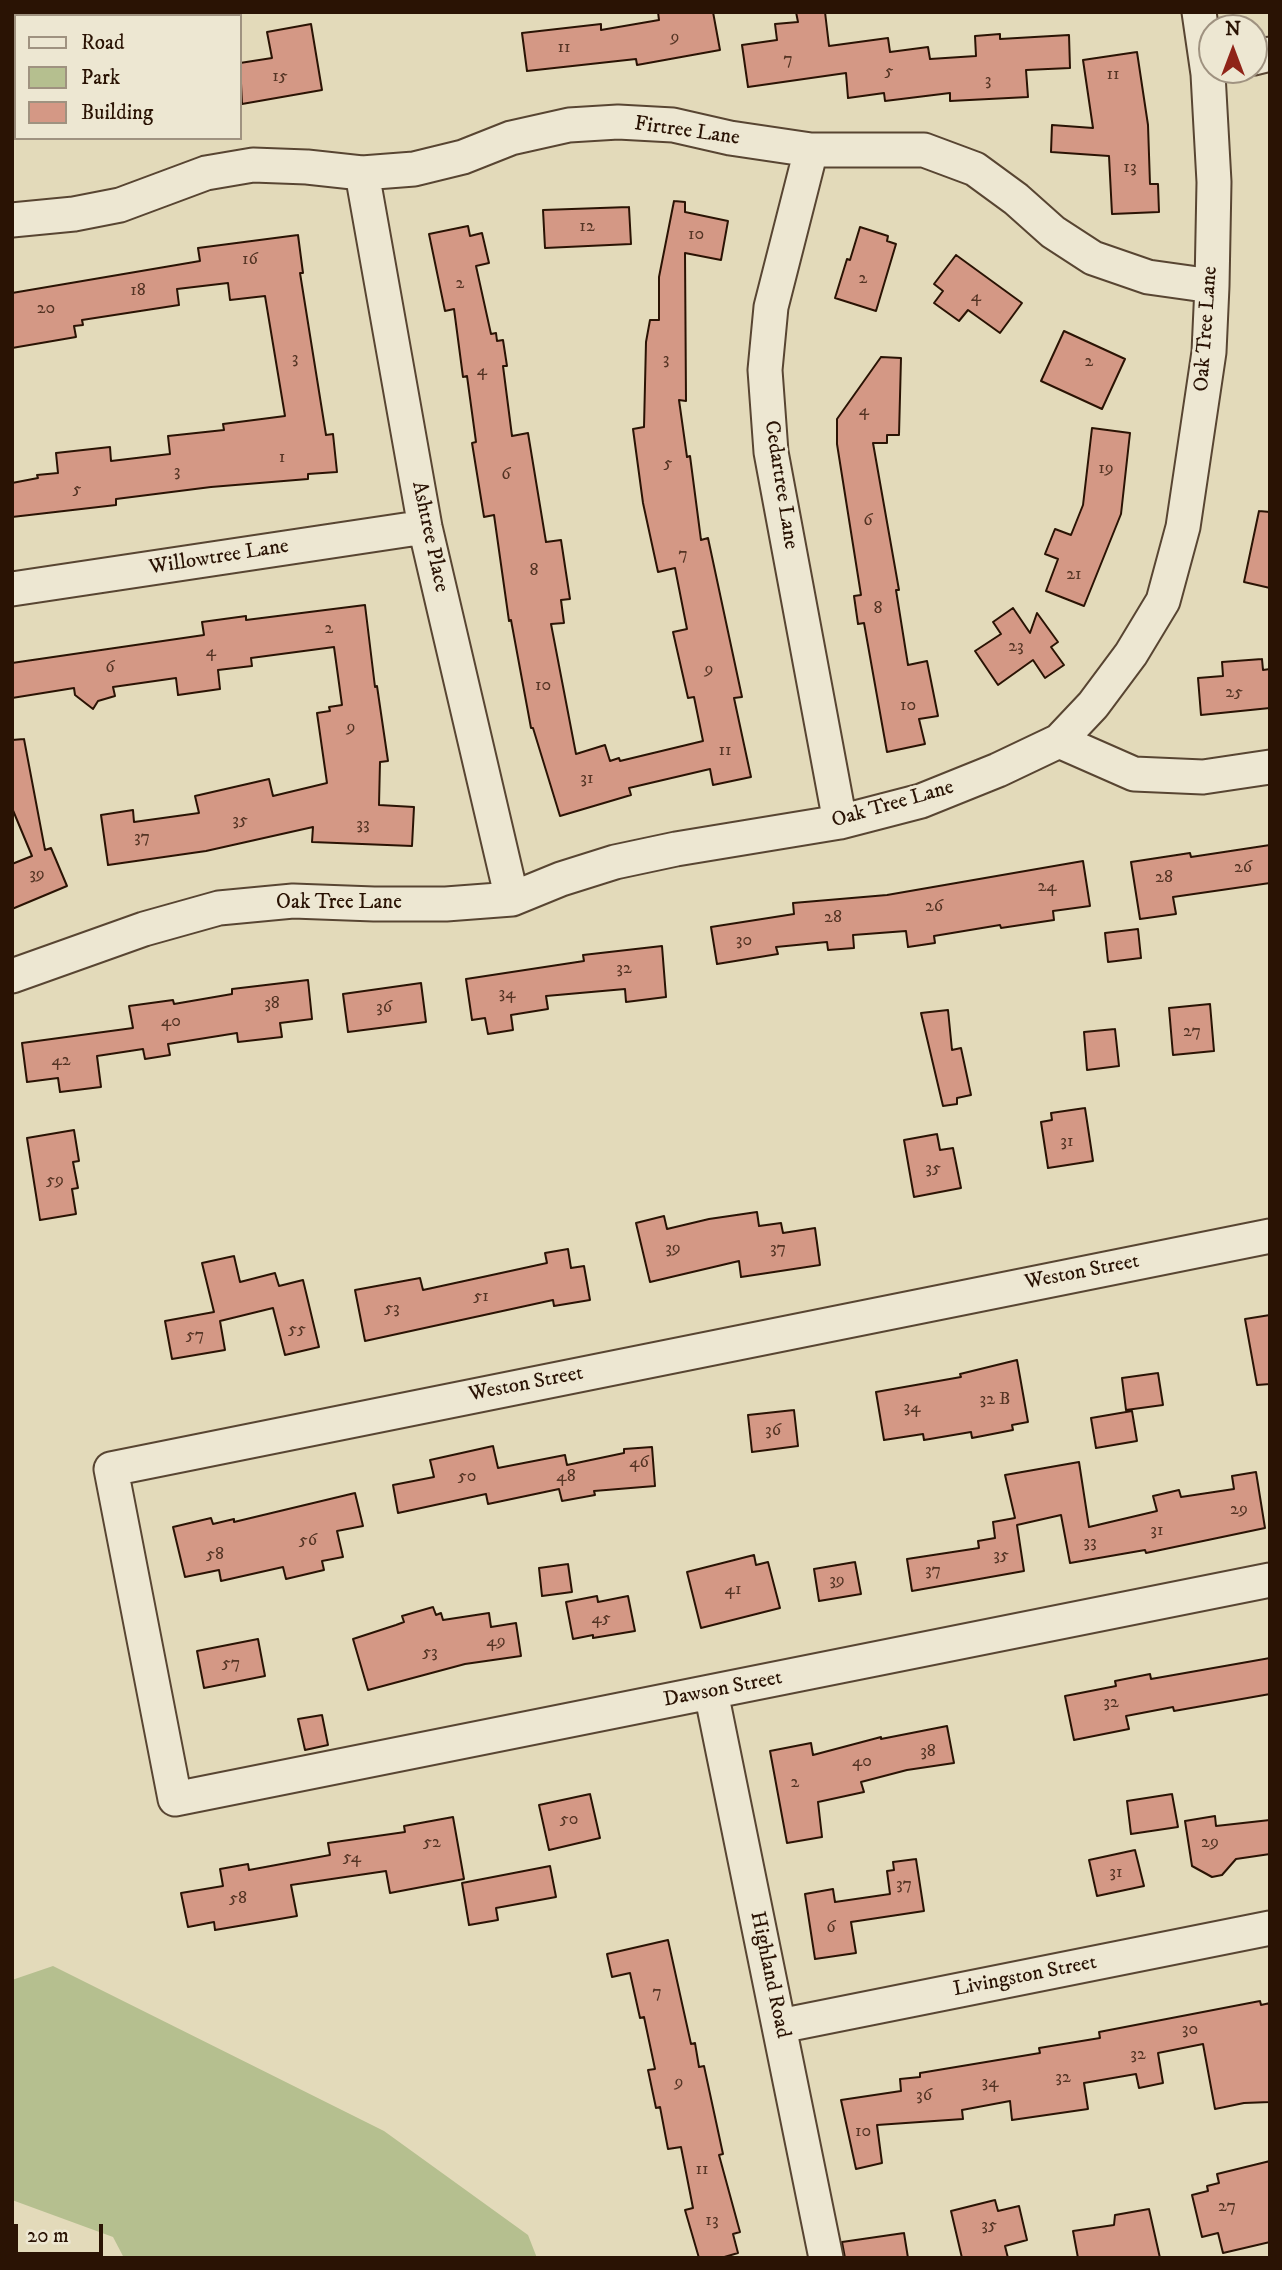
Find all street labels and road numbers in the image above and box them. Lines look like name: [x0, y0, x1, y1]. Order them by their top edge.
street label: Firtree Lane: [633, 112, 741, 152]
street label: Oak Tree Lane: [1190, 265, 1224, 393]
street label: Cedartree Lane: [757, 419, 803, 551]
street label: Ashtree Place: [405, 479, 453, 595]
street label: Willowtree Lane: [147, 535, 291, 581]
street label: Oak Tree Lane: [829, 776, 957, 834]
street label: Oak Tree Lane: [276, 891, 402, 917]
street label: Weston Street: [1023, 1250, 1141, 1296]
street label: Weston Street: [467, 1362, 585, 1408]
street label: Dawson Street: [662, 1666, 784, 1714]
street label: Highland Road: [743, 1909, 795, 2041]
street label: Livingston Street: [951, 1951, 1099, 2003]

